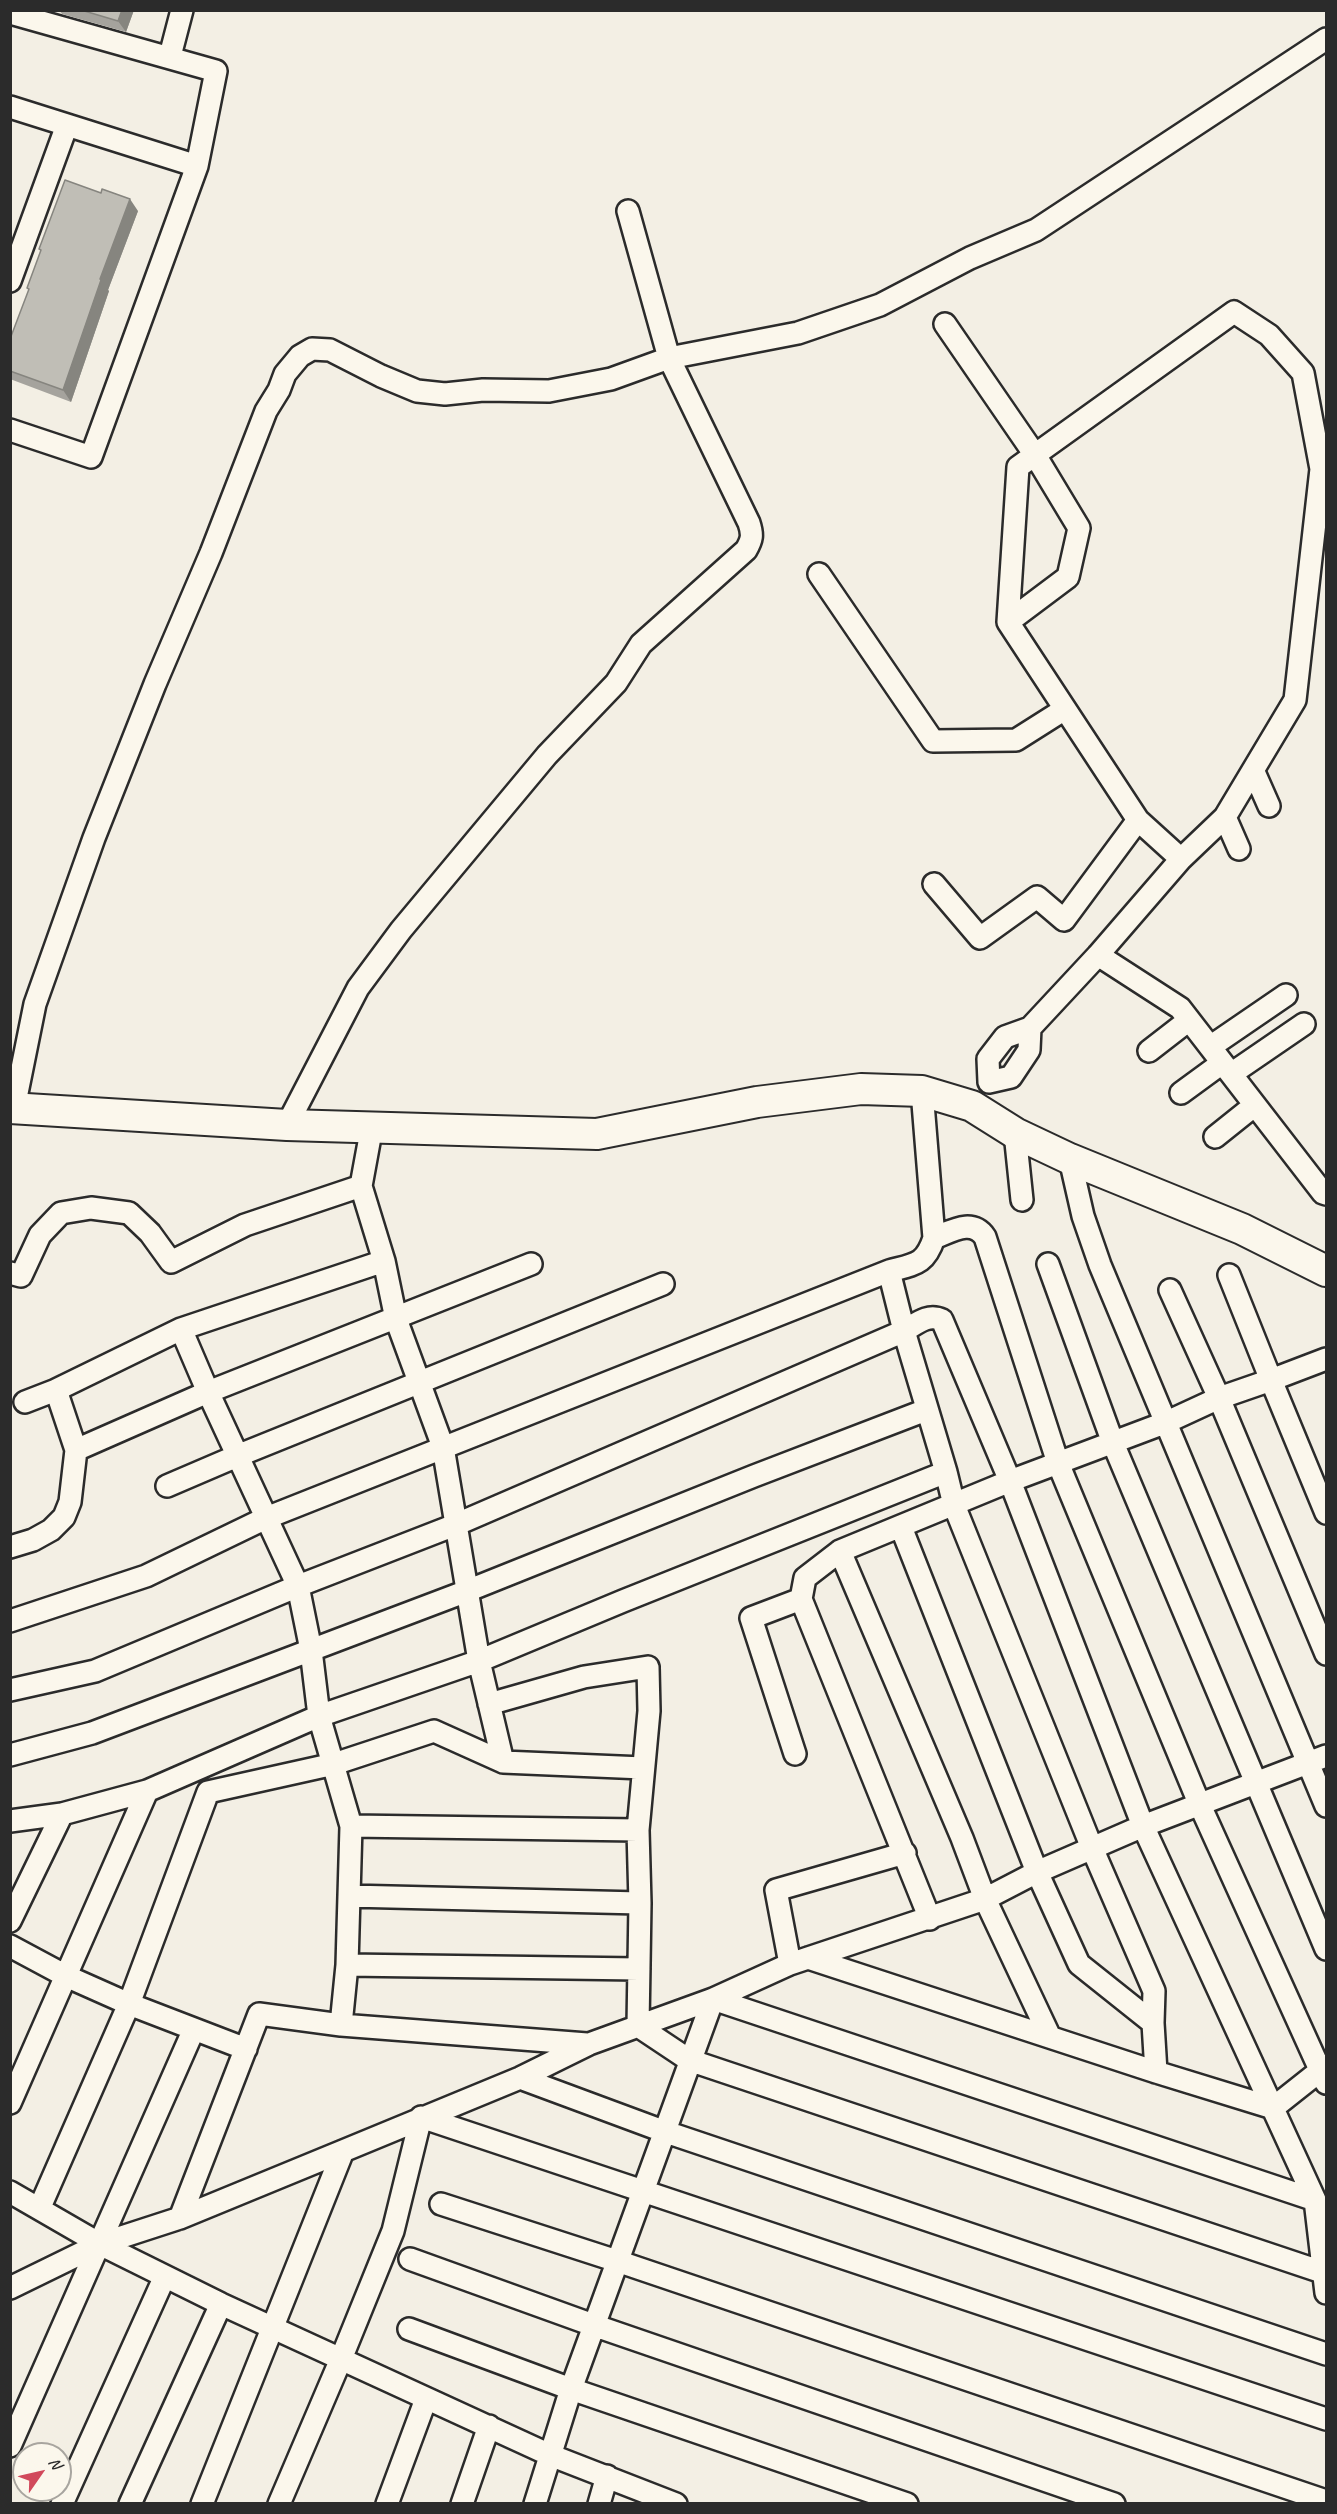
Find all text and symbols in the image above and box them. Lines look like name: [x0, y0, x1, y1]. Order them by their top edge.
north arrow: [12, 2442, 72, 2502]
text: N: [44, 2453, 66, 2473]

